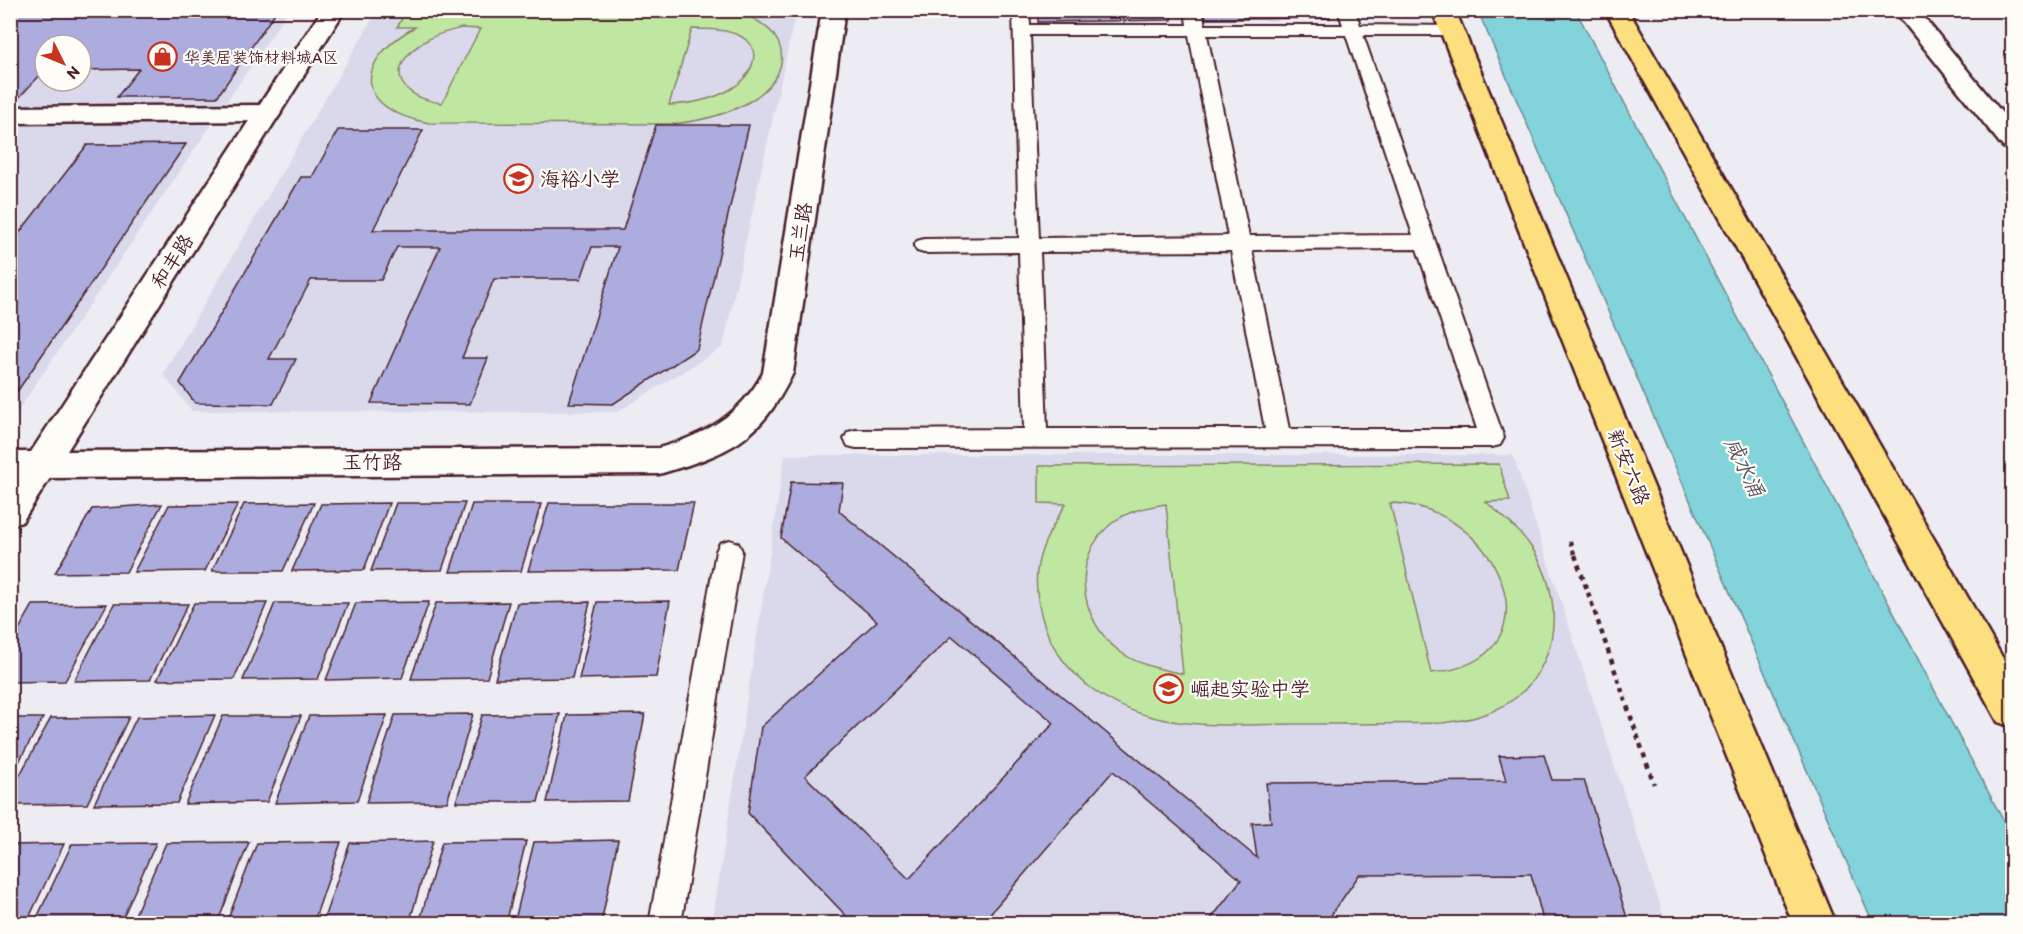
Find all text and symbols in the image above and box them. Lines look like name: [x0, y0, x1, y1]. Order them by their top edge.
north arrow: [33, 33, 93, 93]
shop icon: 华美居装饰材料城A区: [147, 41, 179, 73]
place label: 华美居装饰材料城A区: [184, 48, 338, 67]
text: N: [63, 62, 84, 83]
school or university icon: 海裕小学: [503, 163, 535, 195]
place label: 海裕小学: [540, 167, 620, 191]
street label: 玉兰路: [783, 200, 817, 264]
street label: 和丰路: [146, 228, 199, 293]
street label: 新安六路: [1603, 425, 1655, 510]
water label: 咸水涌: [1720, 433, 1770, 502]
street label: 玉竹路: [342, 450, 403, 474]
school or university icon: 崛起实验中学: [1153, 673, 1185, 705]
place label: 崛起实验中学: [1190, 677, 1310, 701]

